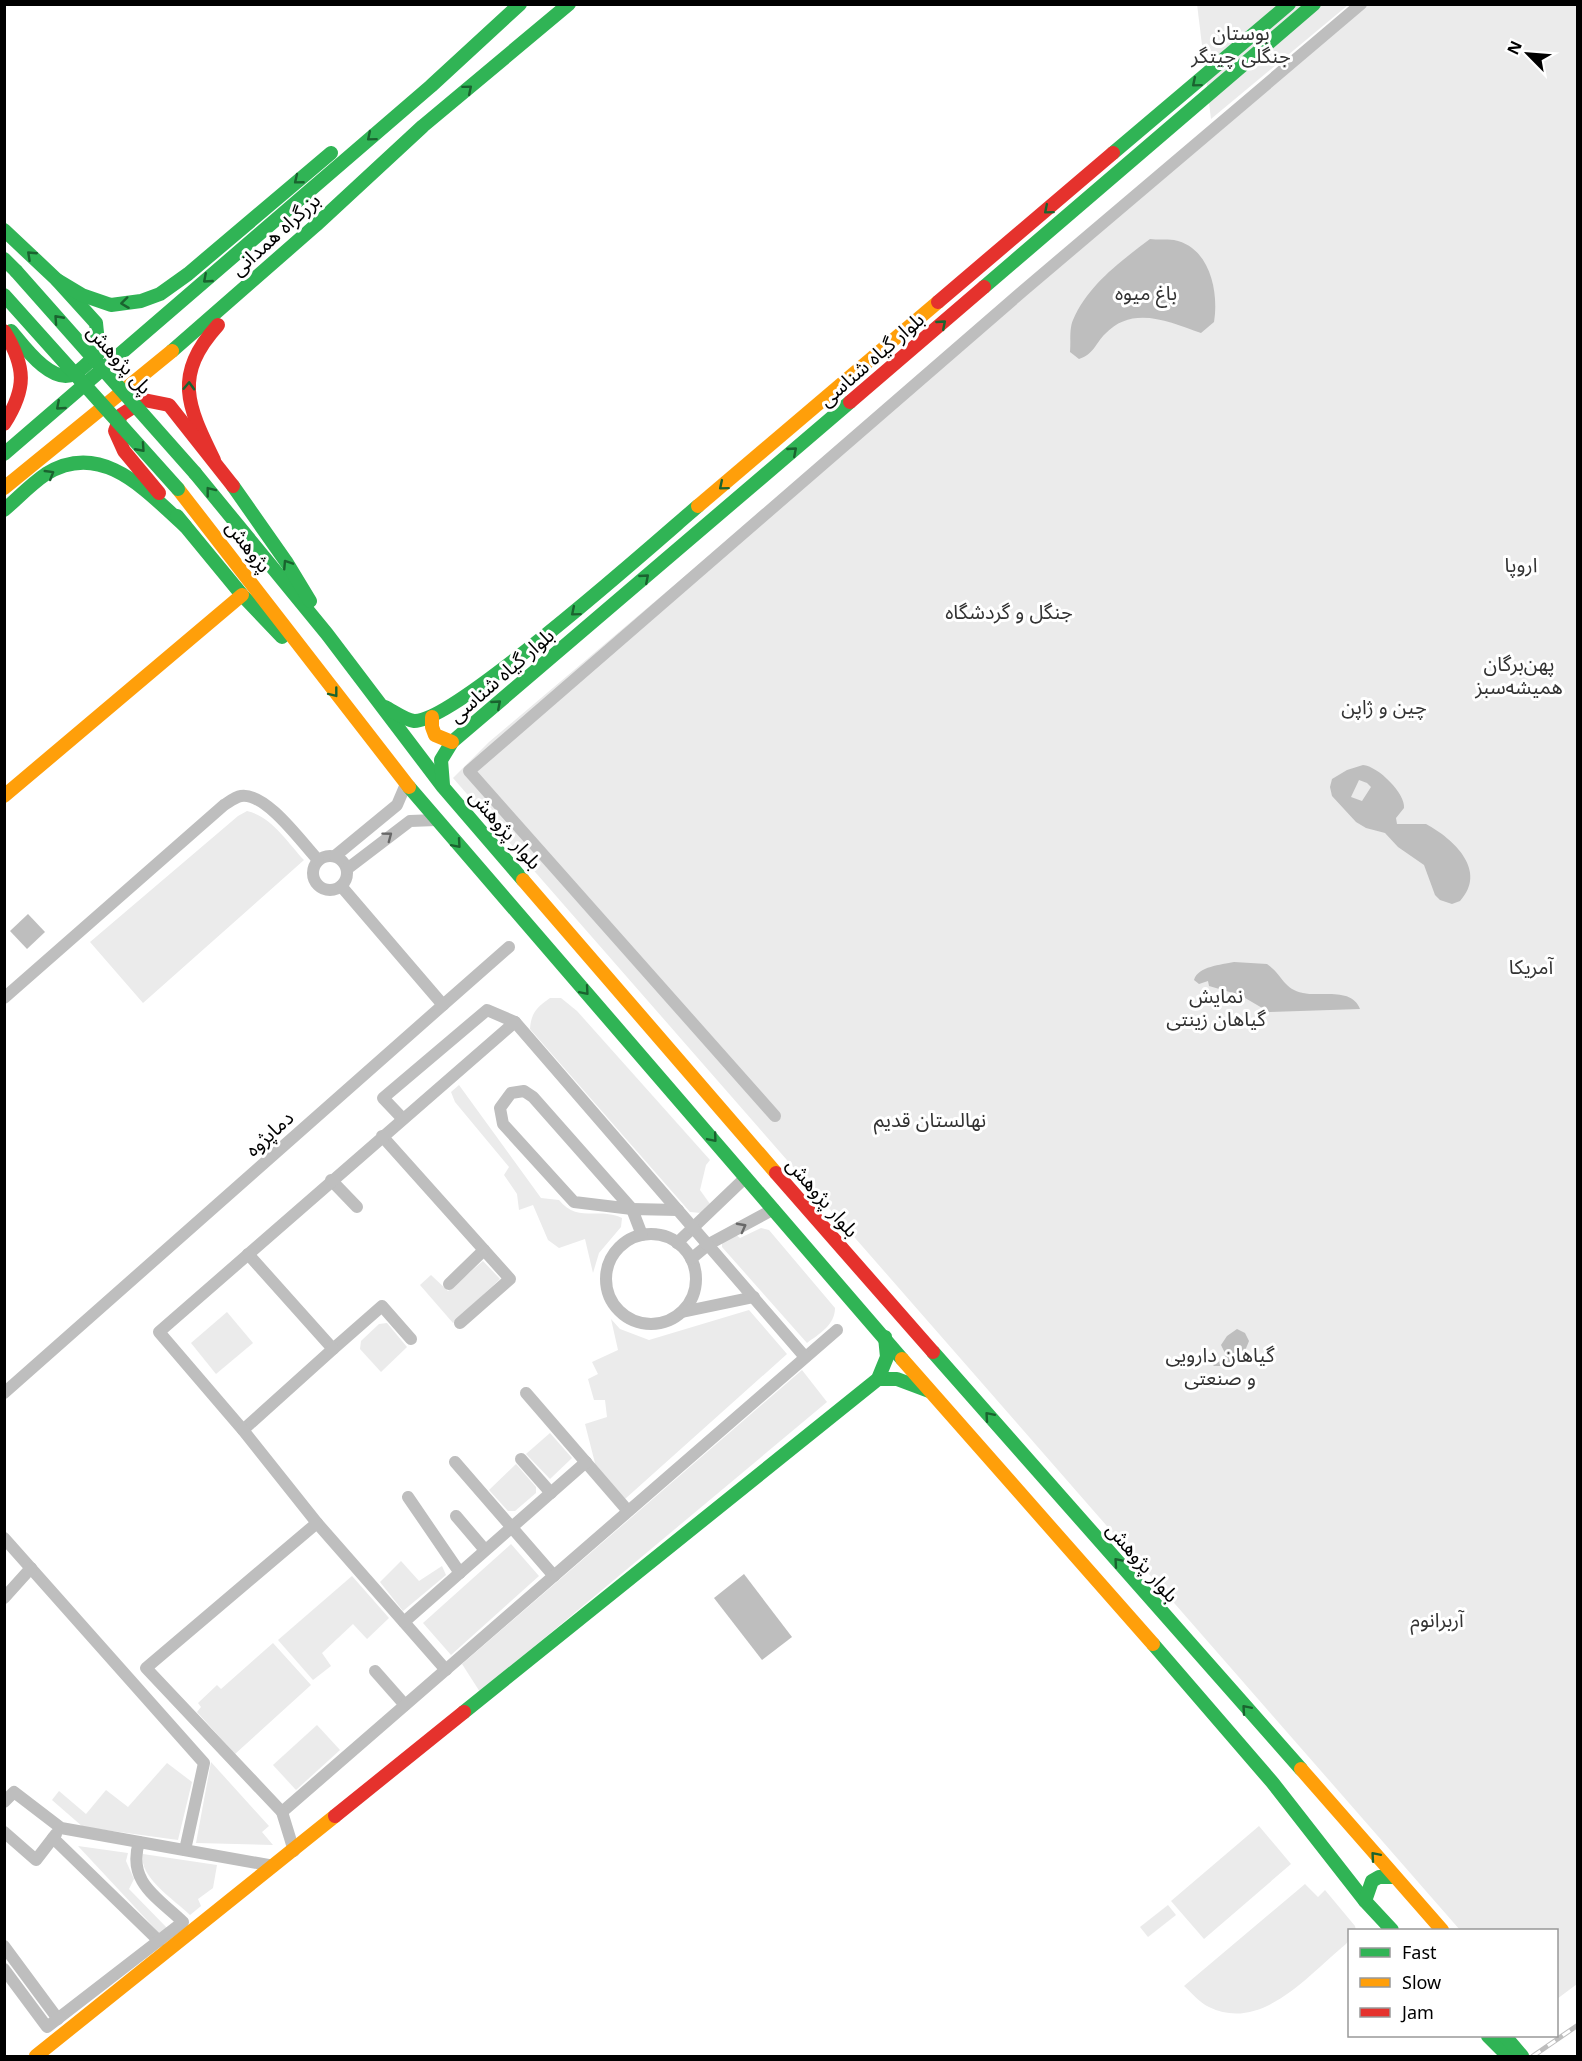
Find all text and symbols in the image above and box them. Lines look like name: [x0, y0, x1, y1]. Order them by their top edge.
park label: بوستان جنگلی چیتگر: [1190, 19, 1291, 69]
north arrow: [1498, 24, 1558, 84]
text: N: [1502, 37, 1527, 58]
one-way arrow: [1192, 76, 1203, 87]
one-way arrow: [461, 85, 472, 96]
one-way arrow: [367, 130, 378, 141]
one-way arrow: [294, 173, 305, 184]
street label: بزرگراه همدانی: [224, 186, 326, 282]
one-way arrow: [1044, 203, 1055, 214]
one-way arrow: [27, 251, 38, 262]
one-way arrow: [204, 272, 214, 283]
park label: باغ میوه: [1115, 279, 1177, 308]
one-way arrow: [120, 297, 129, 309]
street label: بلوار گیاه شناسی: [812, 306, 930, 412]
one-way arrow: [54, 315, 65, 326]
street label: پل پژوهش: [81, 318, 159, 400]
one-way arrow: [935, 320, 946, 331]
one-way arrow: [183, 381, 196, 390]
one-way arrow: [56, 399, 67, 410]
one-way arrow: [134, 441, 145, 452]
one-way arrow: [786, 447, 797, 458]
one-way arrow: [44, 470, 54, 481]
one-way arrow: [719, 478, 730, 489]
one-way arrow: [206, 487, 217, 498]
street label: پژوهش: [220, 514, 278, 578]
park label: اروپا: [1505, 551, 1537, 578]
one-way arrow: [284, 560, 295, 571]
one-way arrow: [638, 574, 649, 585]
park label: جنگل و گردشگاه: [945, 598, 1073, 625]
one-way arrow: [571, 604, 582, 615]
street label: بلوار گیاه شناسی: [442, 622, 560, 728]
park label: پهن‌برگان همیشه‌سبز: [1474, 650, 1563, 700]
one-way arrow: [326, 686, 337, 697]
park label: چین و ژاپن: [1341, 693, 1427, 720]
one-way arrow: [490, 700, 501, 711]
street label: بلوار پژوهش: [464, 783, 548, 875]
one-way arrow: [382, 833, 393, 844]
one-way arrow: [450, 837, 461, 848]
park label: آمریکا: [1509, 953, 1554, 980]
park label: نمایش گیاهان زینتی: [1166, 982, 1266, 1032]
one-way arrow: [577, 985, 588, 996]
street label: دماپژوه: [239, 1104, 299, 1162]
park label: نهالستان قدیم: [874, 1106, 986, 1135]
one-way arrow: [706, 1131, 717, 1142]
street label: بلوار پژوهش: [781, 1151, 865, 1243]
one-way arrow: [735, 1223, 746, 1234]
park label: گیاهان دارویی و صنعتی: [1166, 1341, 1275, 1391]
one-way arrow: [985, 1412, 996, 1423]
street label: بلوار پژوهش: [1101, 1516, 1185, 1608]
one-way arrow: [1114, 1558, 1125, 1569]
park label: آربرانوم: [1410, 1606, 1465, 1635]
one-way arrow: [1242, 1705, 1253, 1716]
one-way arrow: [1371, 1852, 1382, 1862]
legend: [1348, 1929, 1558, 2037]
text: Fast: [1402, 1940, 1437, 1964]
text: Slow: [1402, 1970, 1441, 1994]
text: Jam: [1400, 2000, 1434, 2024]

